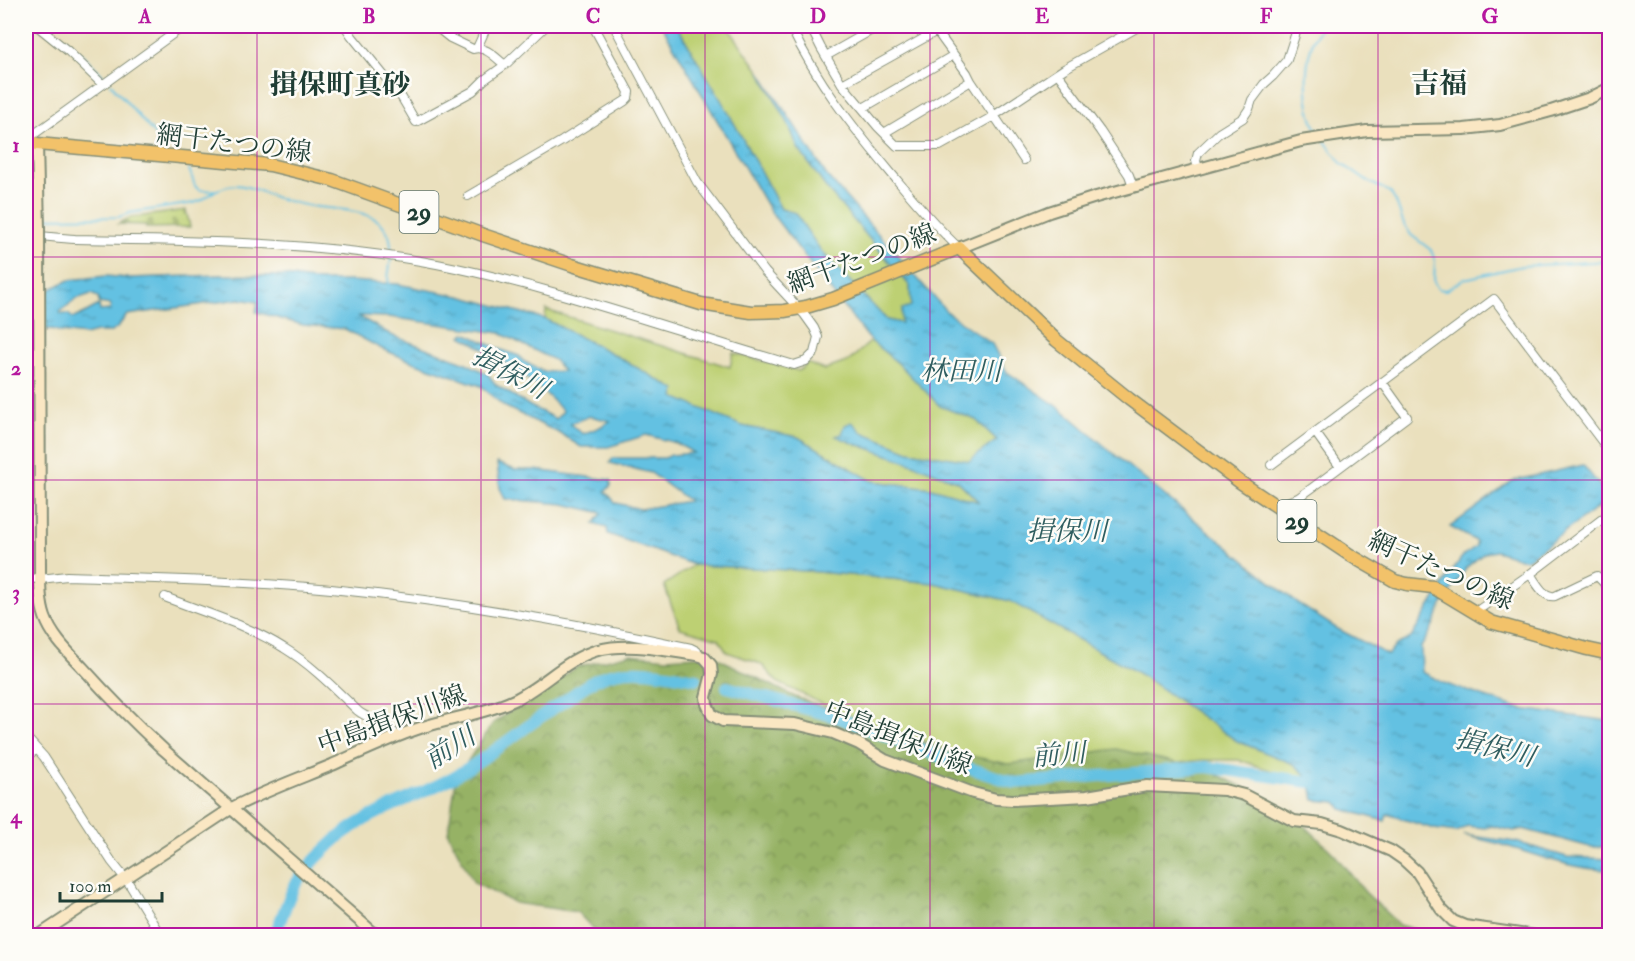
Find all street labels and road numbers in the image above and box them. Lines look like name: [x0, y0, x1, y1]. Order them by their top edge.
street label: 網干たつの線: [155, 119, 313, 169]
road number: 29: [400, 191, 438, 233]
street label: 網干たつの線: [783, 217, 941, 301]
road number: 29: [1278, 500, 1316, 542]
street label: 網干たつの線: [1363, 525, 1519, 617]
street label: 中島揖保川線: [313, 678, 471, 762]
street label: 中島揖保川線: [820, 694, 976, 782]

